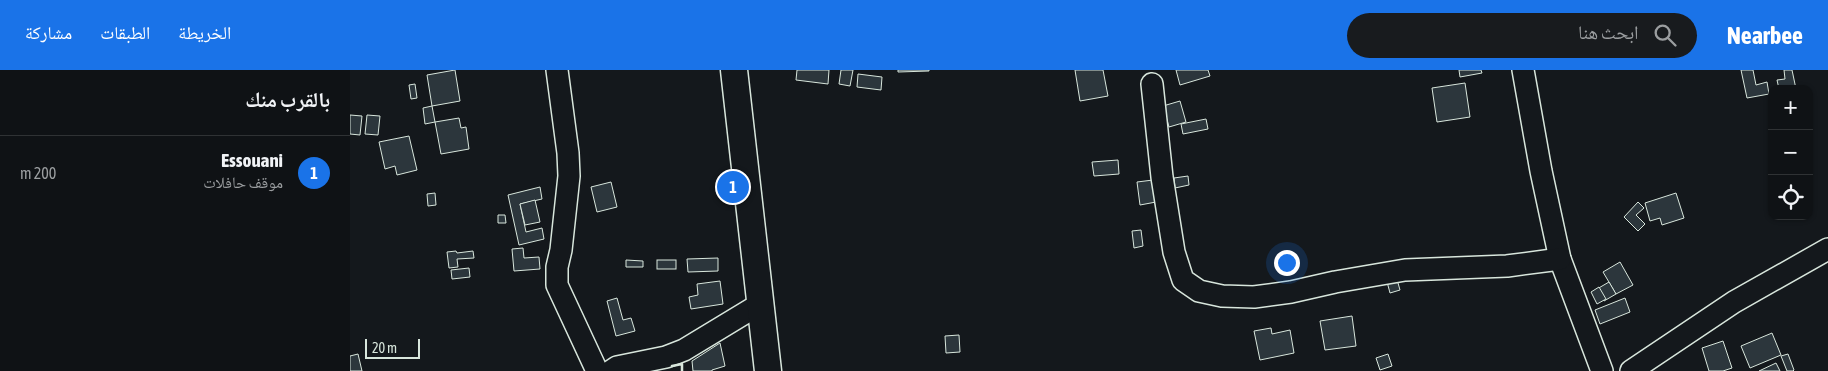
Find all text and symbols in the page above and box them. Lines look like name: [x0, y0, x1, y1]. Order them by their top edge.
search box: [1347, 13, 1697, 58]
text: ابحث هنا: [1578, 21, 1639, 43]
icon: search: [1651, 21, 1679, 49]
text: مشاركة: [25, 22, 72, 43]
text: الطبقات: [100, 22, 150, 43]
text: الخريطة: [178, 22, 231, 43]
text: Nearbee: [1727, 22, 1803, 49]
map controls: [1768, 85, 1813, 220]
button: +: [1768, 85, 1813, 130]
text: بالقرب منك: [245, 87, 330, 111]
button: −: [1768, 130, 1813, 175]
text: Essouani: [221, 149, 283, 171]
text: 200 m: [20, 164, 56, 182]
text: 1: [310, 164, 318, 182]
pin: 1: [717, 168, 749, 206]
text: موقف حافلات: [203, 173, 283, 191]
button: locate: [1768, 175, 1813, 220]
your location: [1274, 250, 1300, 276]
scale bar: [365, 336, 420, 359]
text: 20 m: [372, 340, 397, 356]

